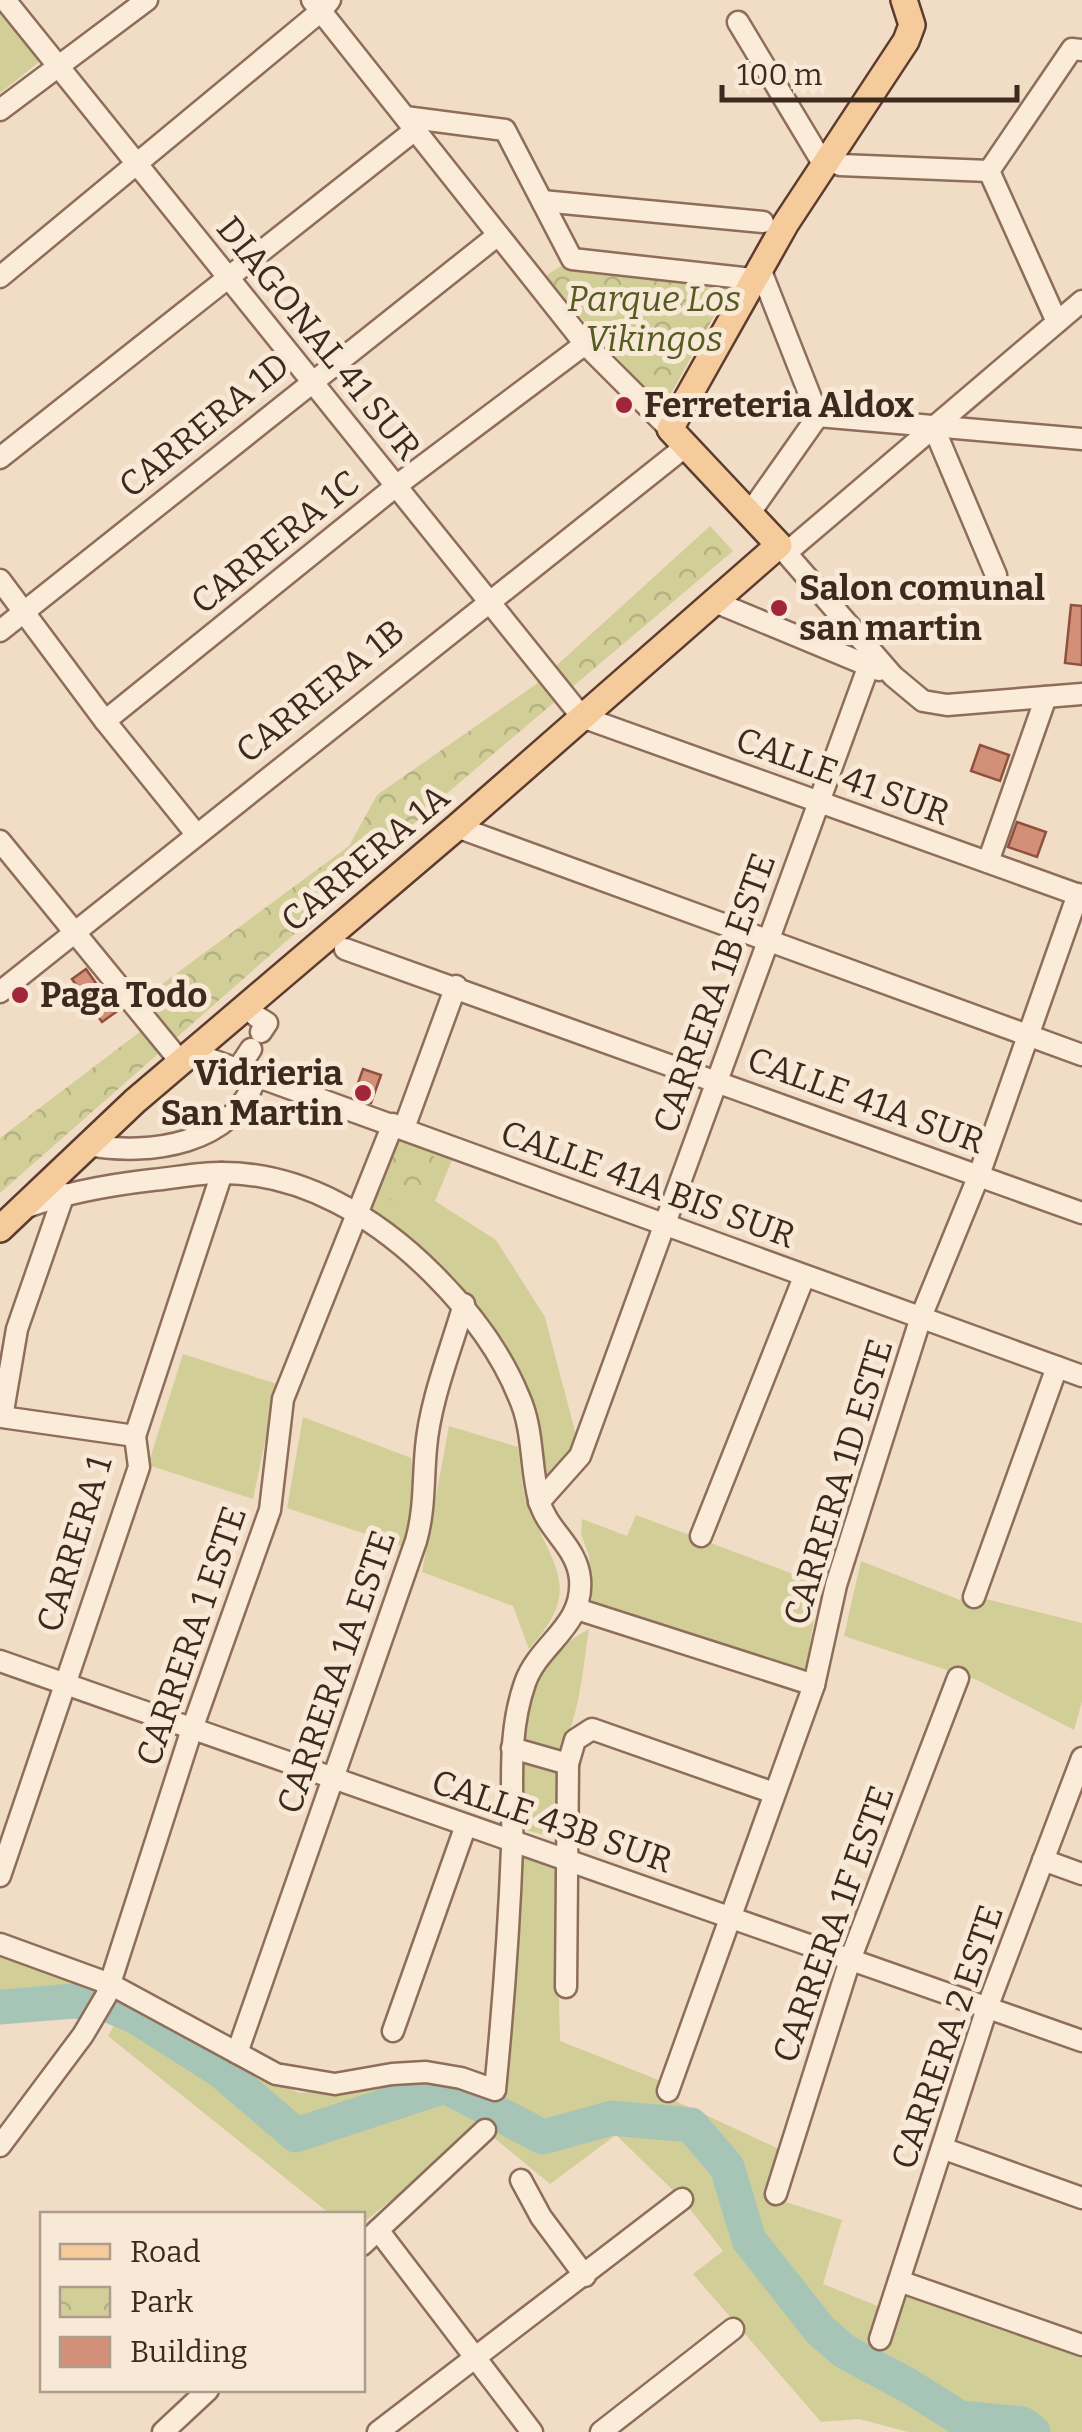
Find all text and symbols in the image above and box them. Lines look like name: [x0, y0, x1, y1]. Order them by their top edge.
scale bar: [722, 40, 1017, 102]
text: 100 m: [737, 57, 823, 93]
street label: DIAGONAL 41 SUR: [208, 208, 430, 468]
park label: Parque Los Vikingos: [567, 278, 741, 360]
street label: CARRERA 1D: [111, 344, 297, 506]
place label: Ferreteria Aldox: [644, 384, 914, 426]
marker: Ferreteria Aldox: [613, 394, 635, 416]
street label: CARRERA 1C: [182, 461, 368, 623]
place label: Salon comunal san martin: [799, 567, 1045, 649]
marker: Salon comunal san martin: [768, 597, 790, 619]
street label: CARRERA 1B: [227, 610, 413, 772]
street label: CALLE 41 SUR: [731, 718, 955, 834]
street label: CARRERA 1A: [272, 775, 458, 940]
street label: CARRERA 1B ESTE: [644, 848, 784, 1138]
place label: Paga Todo: [40, 974, 207, 1016]
marker: Paga Todo: [9, 984, 31, 1006]
street label: CALLE 41A SUR: [742, 1038, 990, 1162]
place label: Vidrieria San Martin: [160, 1052, 343, 1134]
marker: Vidrieria San Martin: [352, 1082, 374, 1104]
street label: CALLE 41A BIS SUR: [495, 1111, 801, 1257]
street label: CARRERA 1D ESTE: [775, 1334, 901, 1630]
street label: CARRERA 1: [27, 1451, 121, 1637]
street label: CARRERA 1 ESTE: [127, 1501, 255, 1771]
street label: CARRERA 1A ESTE: [268, 1525, 404, 1819]
street label: CALLE 43B SUR: [426, 1760, 678, 1882]
street label: CARRERA 1F ESTE: [763, 1780, 903, 2068]
street label: CARRERA 2 ESTE: [882, 1899, 1012, 2175]
legend: [40, 2212, 365, 2392]
text: Road: [130, 2234, 201, 2270]
text: Park: [130, 2284, 193, 2320]
text: Building: [130, 2334, 248, 2370]

